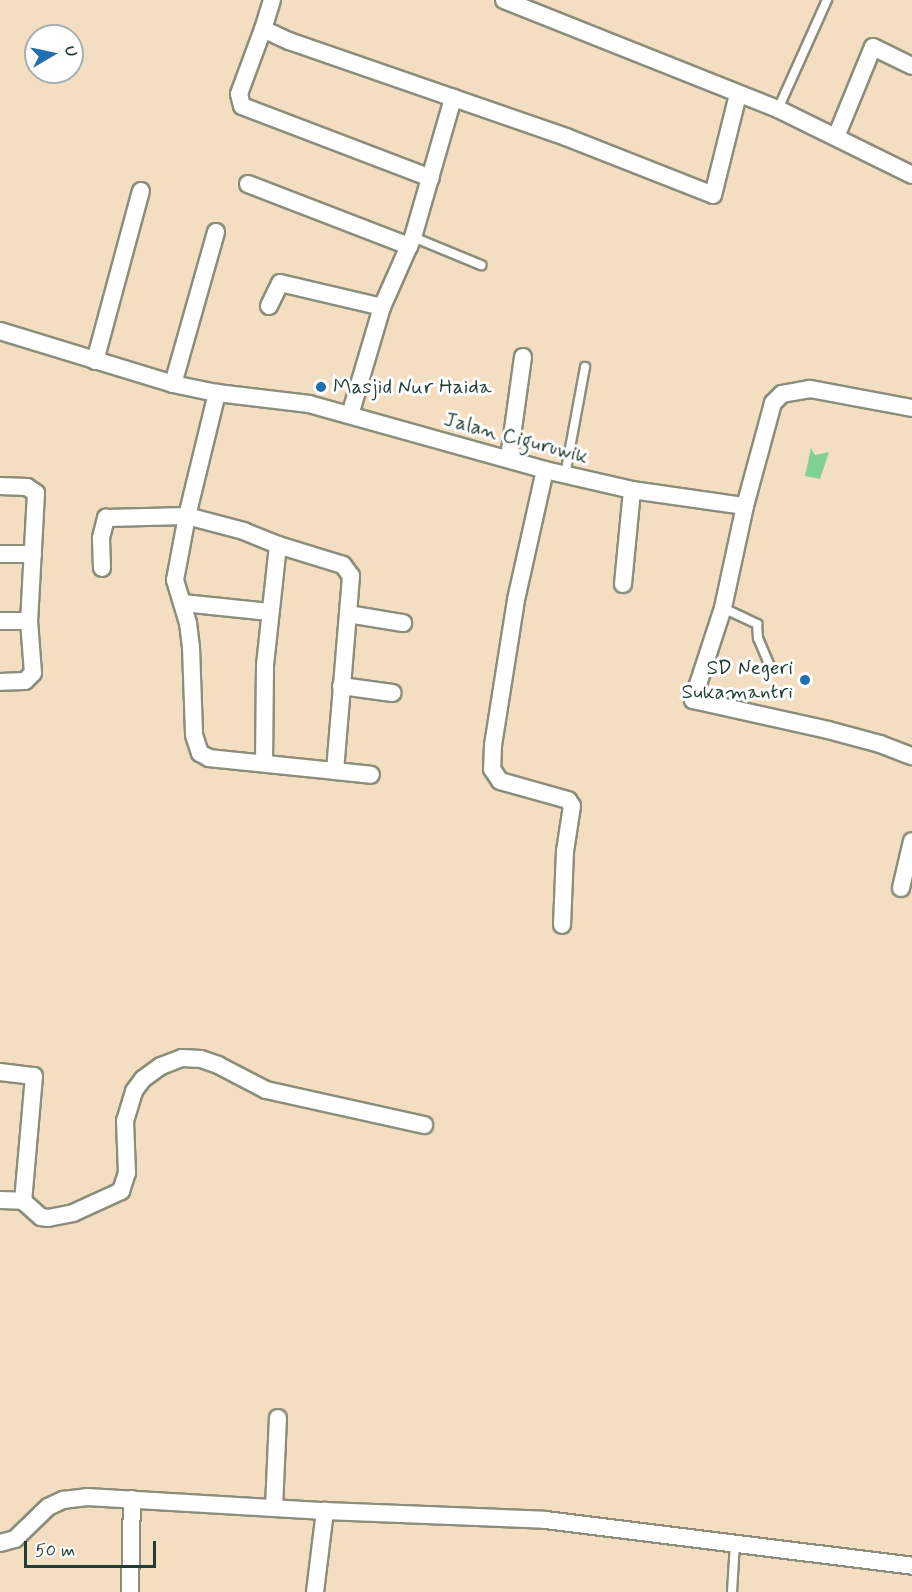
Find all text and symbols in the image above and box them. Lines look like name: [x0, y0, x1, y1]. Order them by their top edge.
north arrow: [24, 24, 84, 84]
text: U: [59, 45, 81, 58]
place label: Masjid Nur Haida: [333, 374, 489, 400]
marker: Masjid Nur Haida: [314, 380, 328, 394]
street label: Jalan Ciguruwik: [440, 406, 592, 470]
place label: SD Negeri Sukamantri: [682, 655, 793, 705]
marker: SD Negeri Sukamantri: [798, 673, 812, 687]
scale bar: [27, 1529, 159, 1567]
text: 50 m: [35, 1539, 75, 1563]

